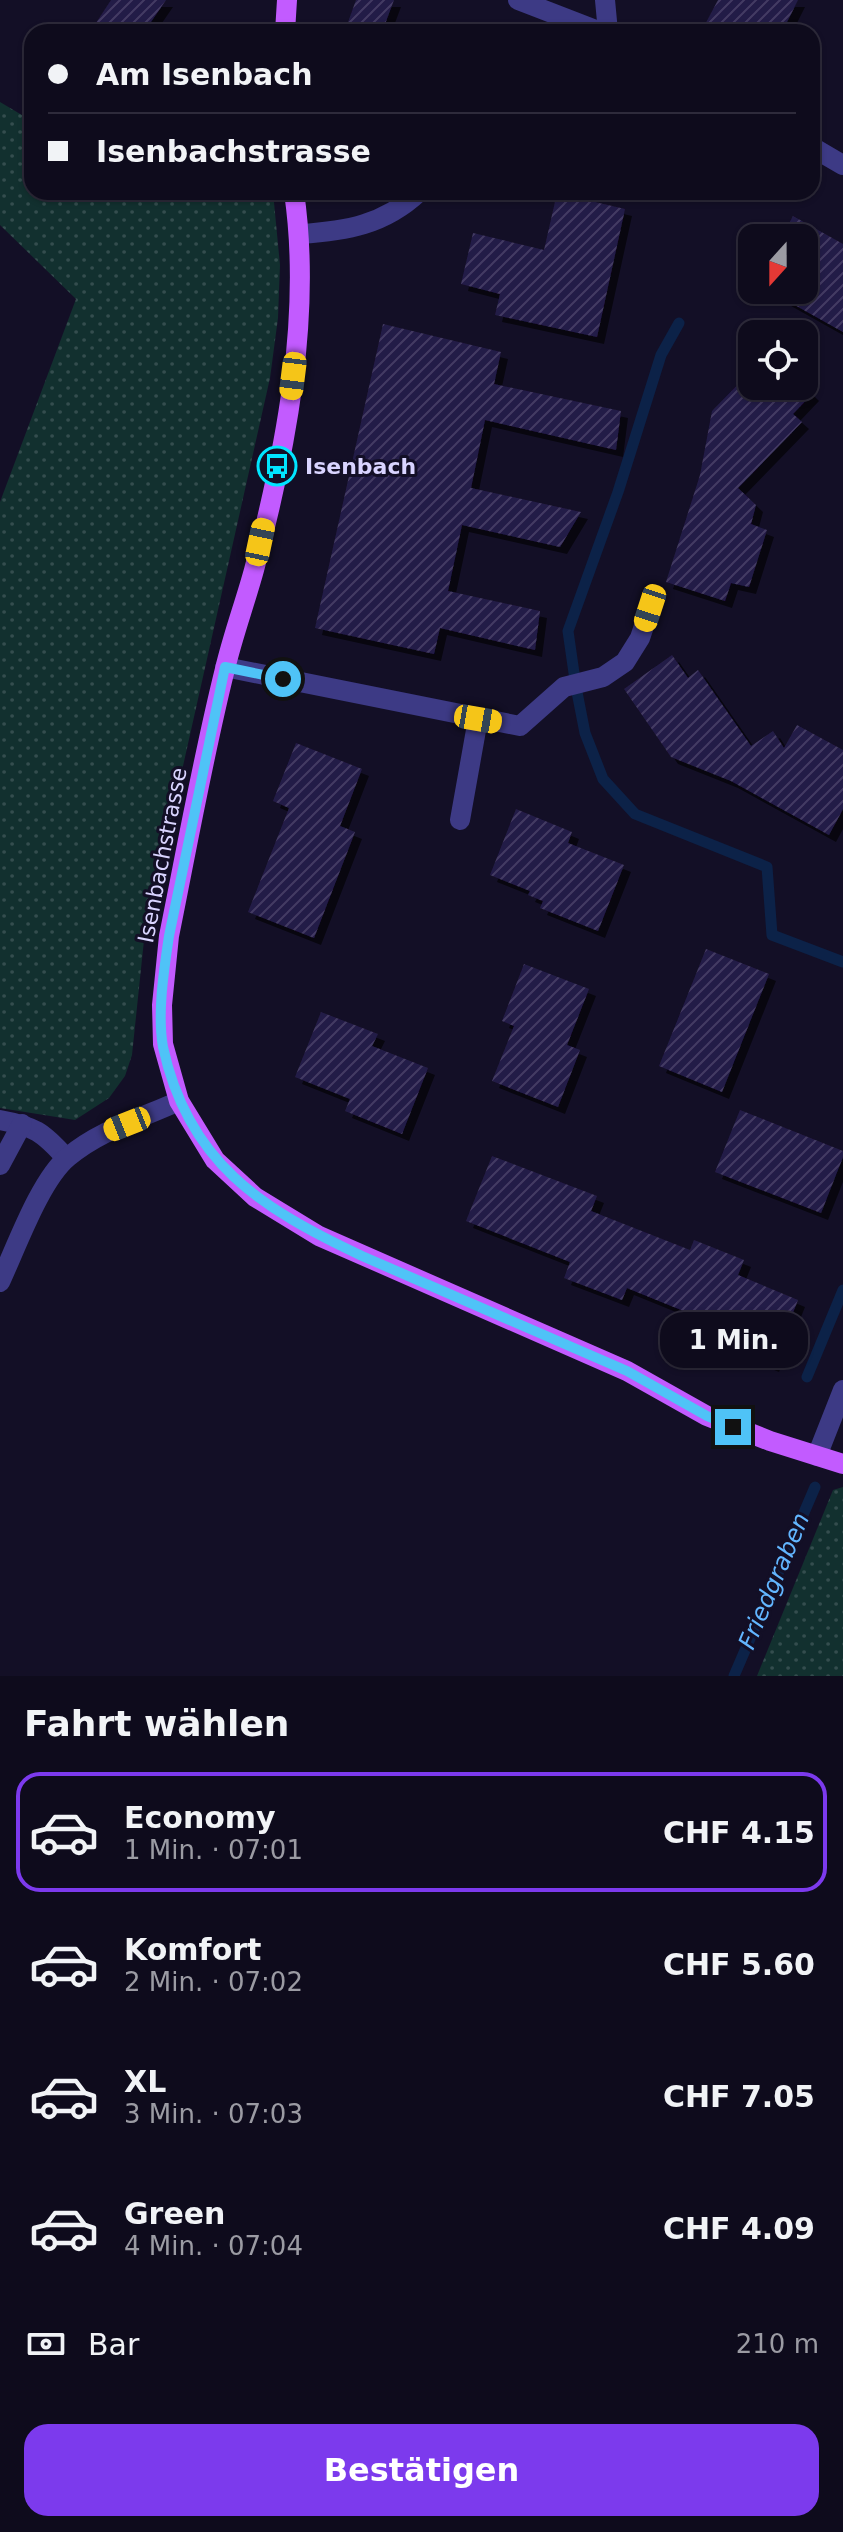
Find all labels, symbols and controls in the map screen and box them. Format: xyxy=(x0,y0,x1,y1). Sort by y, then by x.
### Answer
text: Am Isenbach xyxy=(96,57,313,92)
text: Isenbachstrasse xyxy=(96,134,371,169)
north arrow xyxy=(738,224,818,304)
map controls xyxy=(738,224,818,400)
button: locate xyxy=(738,320,818,400)
car xyxy=(278,351,308,401)
bus stop icon: Isenbach xyxy=(256,445,298,487)
place label: Isenbach xyxy=(305,454,416,479)
car xyxy=(243,516,277,568)
car xyxy=(631,581,669,635)
route start xyxy=(265,661,301,697)
car xyxy=(452,703,504,735)
street label: Isenbachstrasse xyxy=(133,765,192,945)
car xyxy=(100,1104,154,1144)
callout: 1 Min. xyxy=(659,1311,807,1367)
text: 1 Min. xyxy=(689,1325,779,1355)
route end xyxy=(715,1409,751,1445)
water label: Friedgraben xyxy=(733,1509,815,1653)
text: Fahrt wählen xyxy=(24,1703,289,1744)
icon: car xyxy=(28,1796,100,1868)
text: Economy xyxy=(124,1800,276,1835)
text: CHF 4.15 xyxy=(663,1815,815,1850)
text: 1 Min. · 07:01 xyxy=(124,1835,303,1865)
icon: car xyxy=(28,1928,100,2000)
text: Komfort xyxy=(124,1932,261,1967)
text: CHF 5.60 xyxy=(663,1947,815,1982)
text: 2 Min. · 07:02 xyxy=(124,1967,303,1997)
icon: car xyxy=(28,2060,100,2132)
text: XL xyxy=(124,2064,166,2099)
text: CHF 7.05 xyxy=(663,2079,815,2114)
text: 3 Min. · 07:03 xyxy=(124,2099,303,2129)
icon: car xyxy=(28,2192,100,2264)
text: Green xyxy=(124,2196,225,2231)
text: CHF 4.09 xyxy=(663,2211,815,2246)
text: 4 Min. · 07:04 xyxy=(124,2231,303,2261)
icon: cash xyxy=(24,2322,68,2366)
text: Bar xyxy=(88,2327,139,2362)
text: 210 m xyxy=(736,2329,819,2359)
button: Bestätigen xyxy=(24,2424,819,2516)

